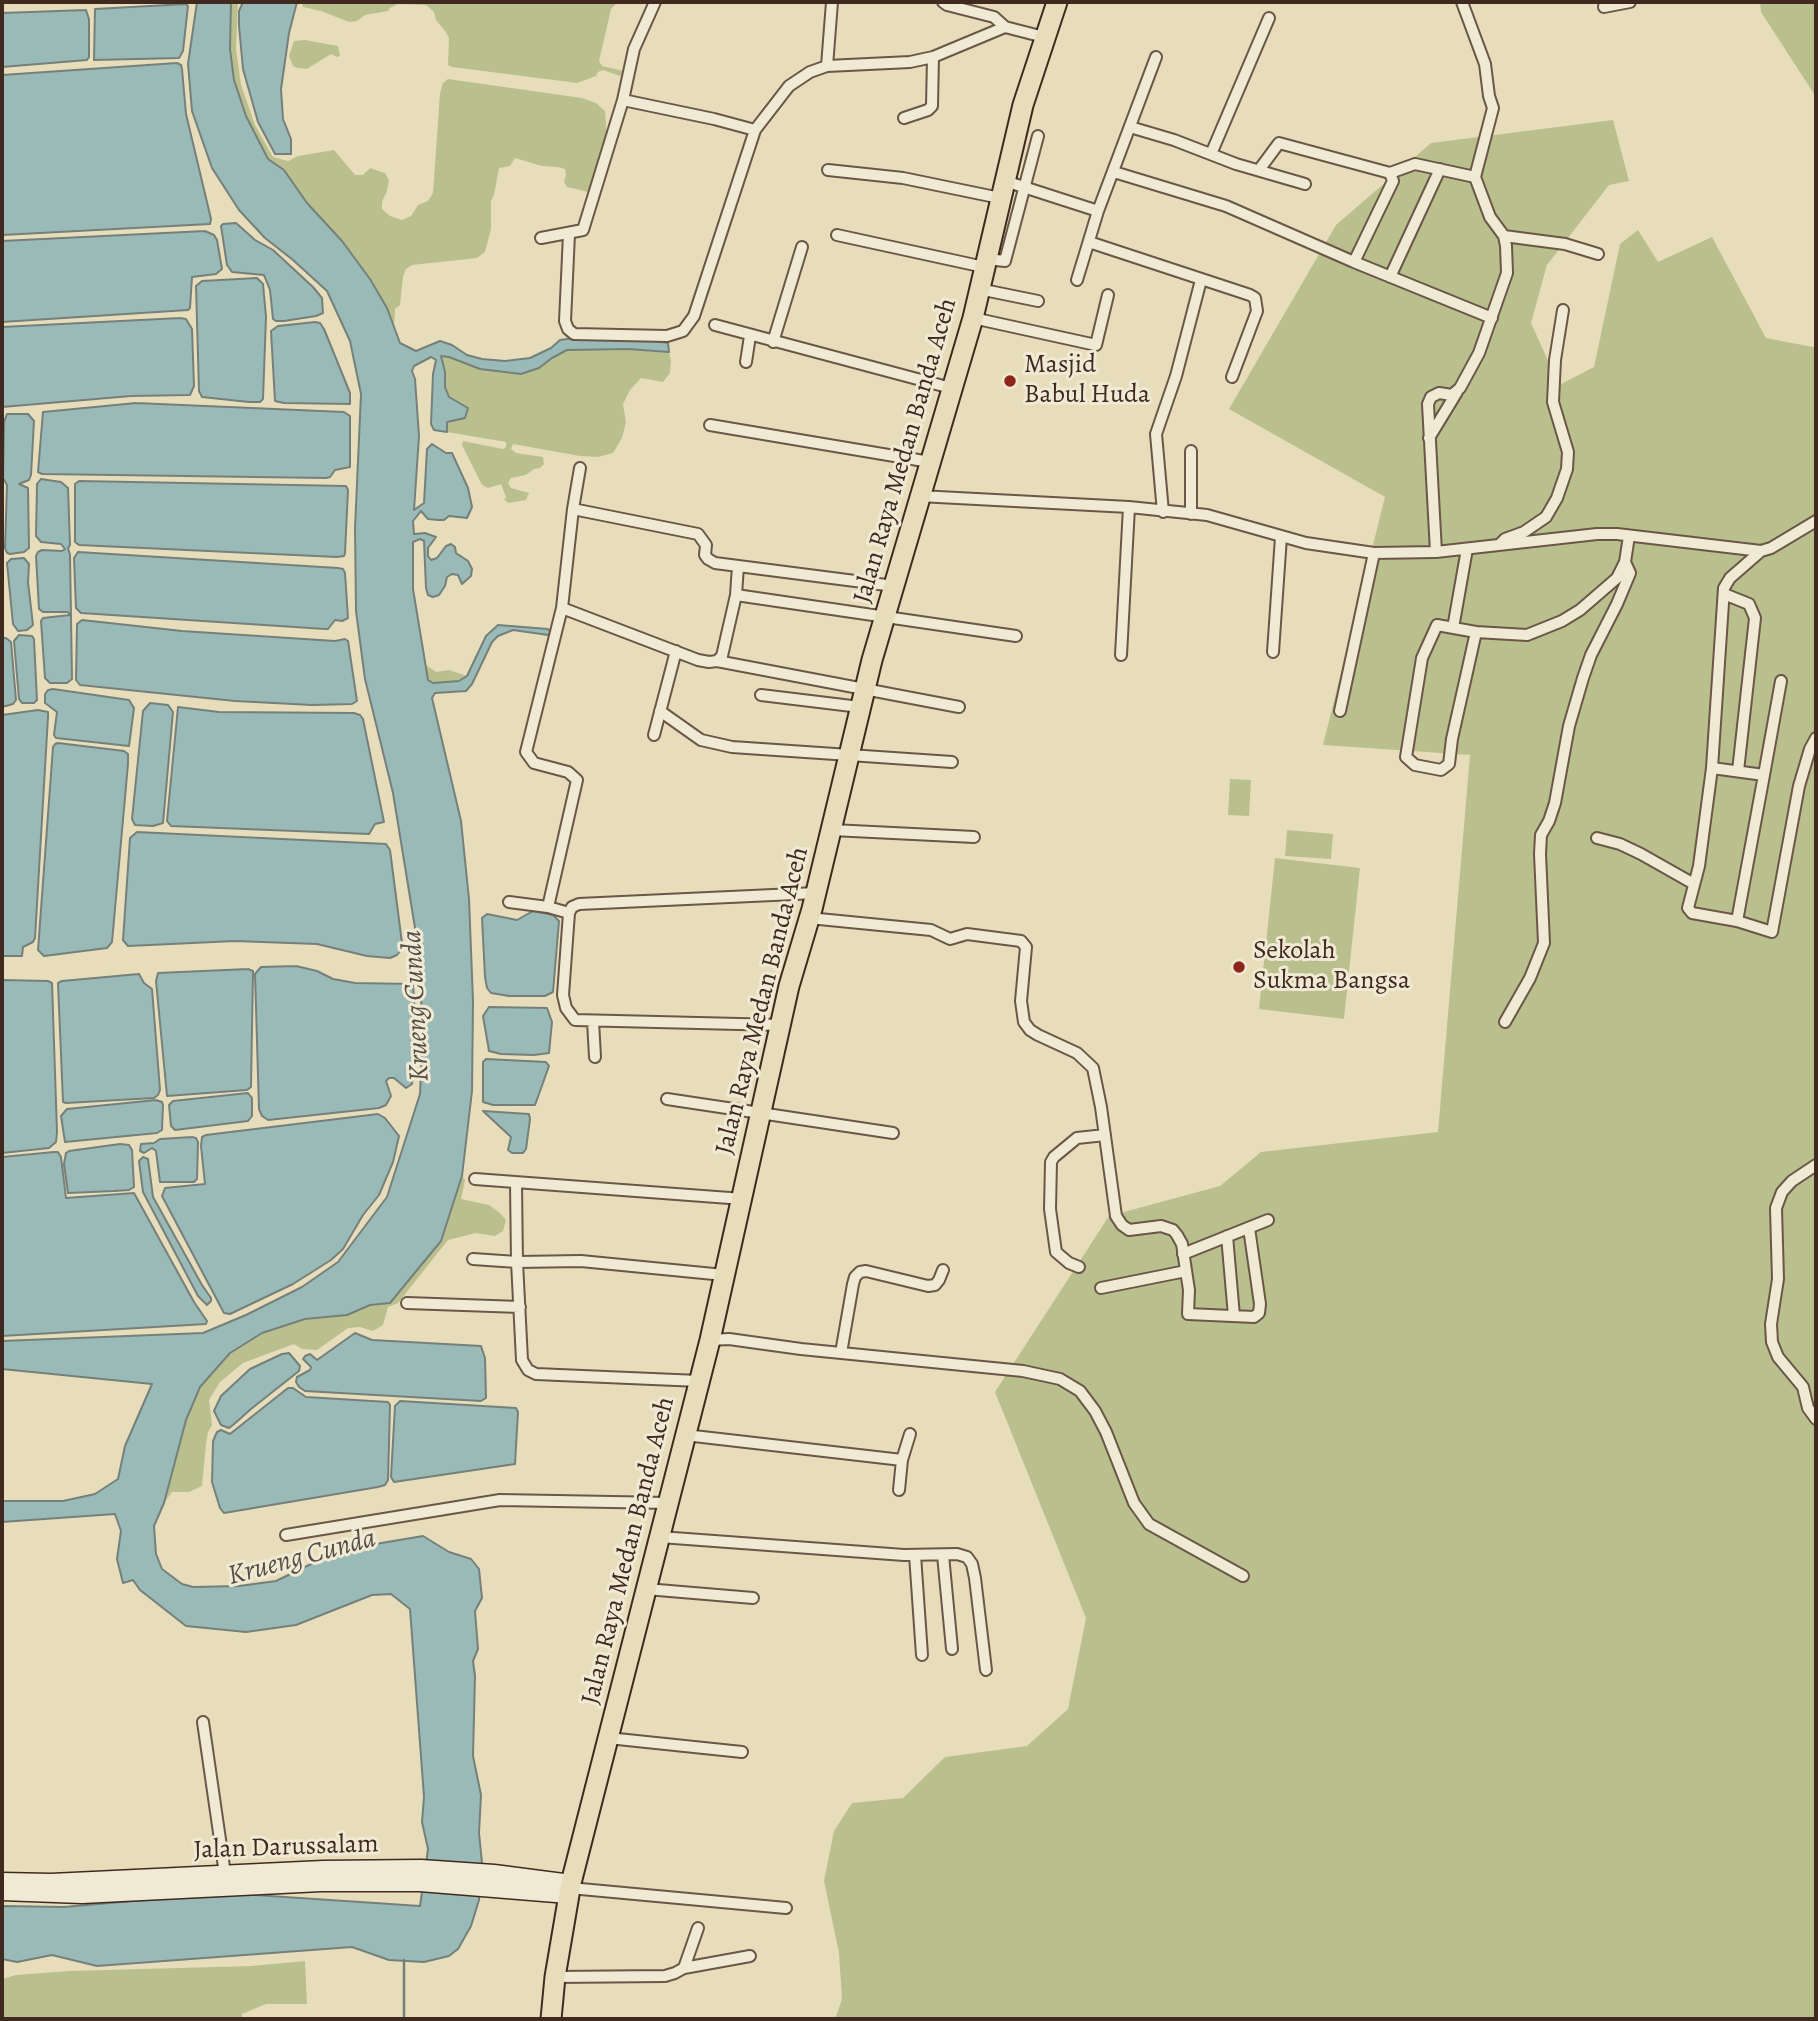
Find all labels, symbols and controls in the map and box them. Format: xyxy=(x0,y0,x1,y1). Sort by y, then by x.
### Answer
street label: Jalan Raya Medan Banda Aceh xyxy=(847,295,965,607)
place label: Masjid Babul Huda xyxy=(1024,350,1150,412)
marker: Masjid Babul Huda xyxy=(1002,373,1018,389)
street label: Jalan Raya Medan Banda Aceh xyxy=(710,844,816,1158)
water label: Krueng Cunda xyxy=(396,929,438,1083)
place label: Sekolah Sukma Bangsa xyxy=(1253,936,1410,998)
marker: Sekolah Sukma Bangsa xyxy=(1231,959,1247,975)
street label: Jalan Raya Medan Banda Aceh xyxy=(576,1394,682,1708)
water label: Krueng Cunda xyxy=(224,1522,380,1594)
street label: Jalan Darussalam xyxy=(193,1829,379,1867)

